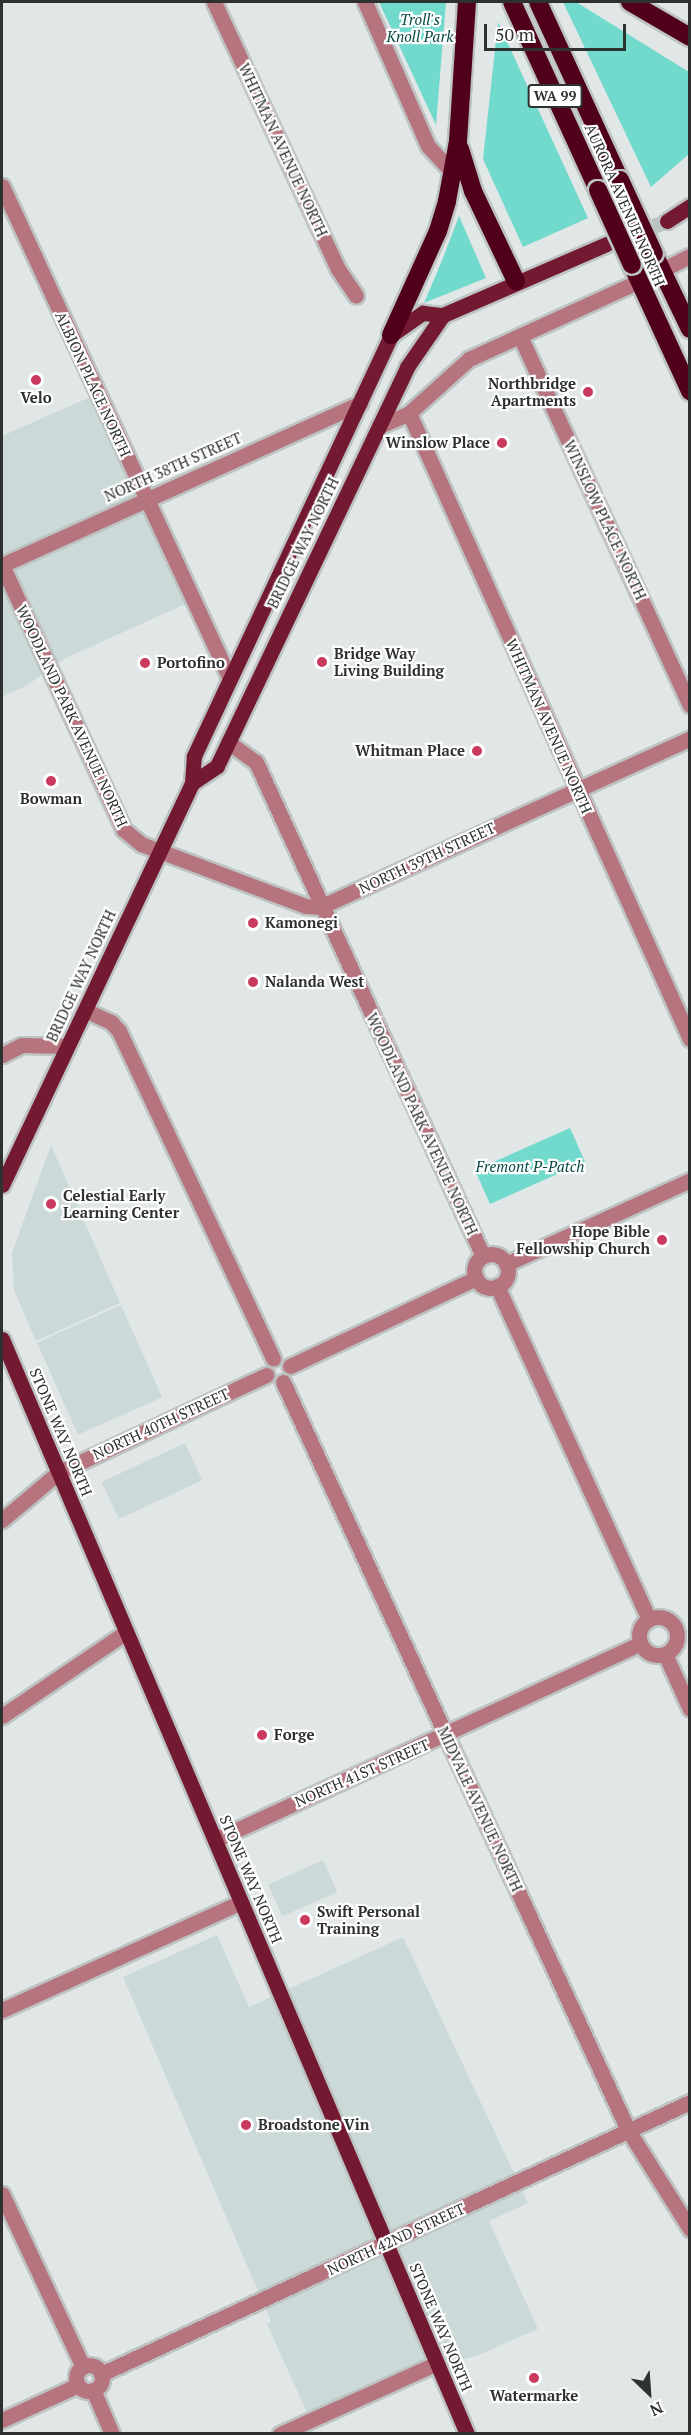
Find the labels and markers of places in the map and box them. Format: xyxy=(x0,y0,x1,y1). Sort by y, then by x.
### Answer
marker: Velo xyxy=(29,373,43,387)
place label: Northbridge Apartments xyxy=(488,374,576,409)
marker: Northbridge Apartments xyxy=(581,385,595,399)
place label: Velo xyxy=(20,389,52,407)
place label: Winslow Place xyxy=(386,434,490,452)
marker: Winslow Place xyxy=(495,436,509,450)
place label: Bridge Way Living Building xyxy=(334,644,444,679)
place label: Portofino xyxy=(157,654,225,672)
marker: Bridge Way Living Building xyxy=(315,655,329,669)
marker: Portofino xyxy=(138,656,152,670)
place label: Whitman Place xyxy=(355,742,465,760)
marker: Whitman Place xyxy=(470,744,484,758)
marker: Bowman xyxy=(44,774,58,788)
place label: Bowman xyxy=(20,790,82,808)
place label: Kamonegi xyxy=(265,914,338,932)
marker: Kamonegi xyxy=(246,916,260,930)
place label: Nalanda West xyxy=(265,973,364,991)
marker: Nalanda West xyxy=(246,975,260,989)
place label: Celestial Early Learning Center xyxy=(63,1186,179,1221)
marker: Celestial Early Learning Center xyxy=(44,1197,58,1211)
place label: Hope Bible Fellowship Church xyxy=(516,1222,650,1257)
marker: Hope Bible Fellowship Church xyxy=(655,1233,669,1247)
place label: Forge xyxy=(274,1726,315,1744)
marker: Forge xyxy=(255,1728,269,1742)
place label: Swift Personal Training xyxy=(317,1902,420,1937)
marker: Swift Personal Training xyxy=(298,1913,312,1927)
place label: Broadstone Vin xyxy=(258,2116,370,2134)
marker: Broadstone Vin xyxy=(239,2118,253,2132)
marker: Watermarke xyxy=(527,2371,541,2385)
place label: Watermarke xyxy=(490,2387,578,2405)

